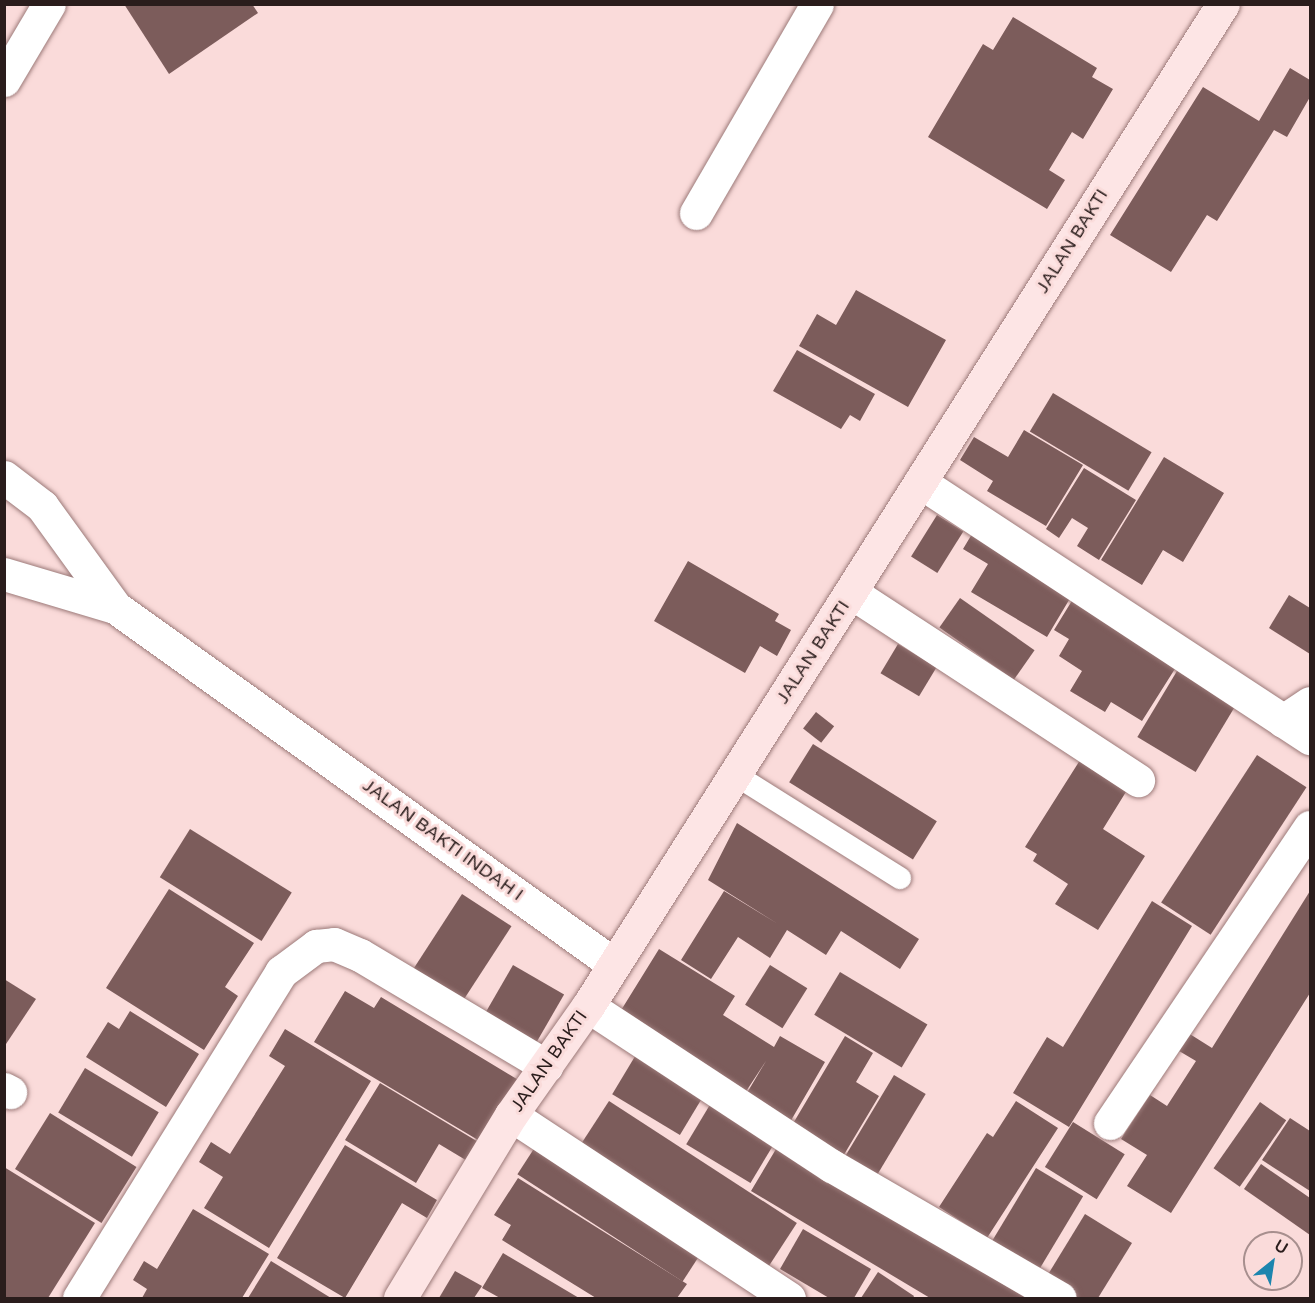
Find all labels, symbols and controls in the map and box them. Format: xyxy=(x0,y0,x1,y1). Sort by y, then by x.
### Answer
street label: JALAN BAKTI xyxy=(1031,185,1113,297)
street label: JALAN BAKTI xyxy=(772,596,854,708)
street label: JALAN BAKTI INDAH I xyxy=(359,775,527,905)
street label: JALAN BAKTI xyxy=(506,1006,592,1116)
north arrow xyxy=(1243,1231,1303,1291)
text: U xyxy=(1271,1235,1291,1259)

